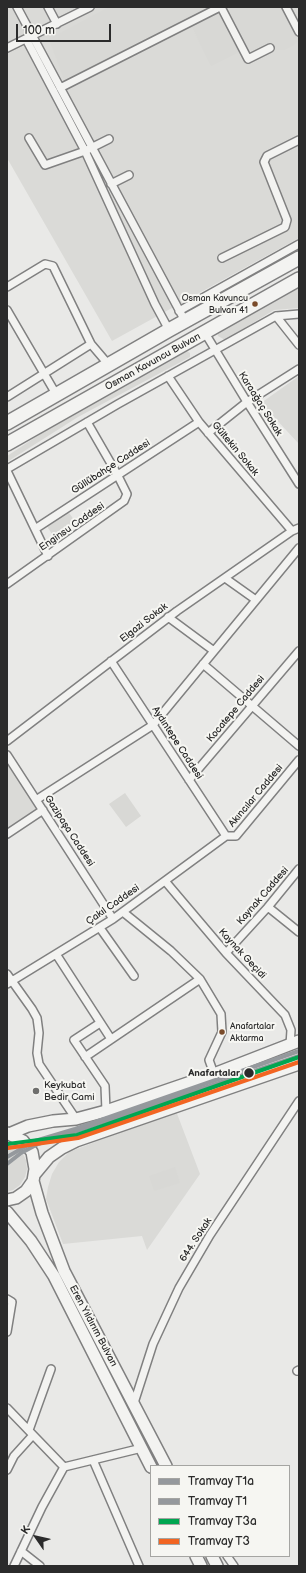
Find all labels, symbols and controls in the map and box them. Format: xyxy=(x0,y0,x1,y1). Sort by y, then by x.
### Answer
scale bar xyxy=(18,16,113,42)
text: 100 m xyxy=(23,23,55,38)
place label: Osman Kavuncu Bulvarı 41 xyxy=(182,294,248,315)
marker: Osman Kavuncu Bulvarı 41 xyxy=(250,299,260,309)
street label: Osman Kavuncu Bulvarı xyxy=(103,331,203,393)
street label: Karaağaç Sokak xyxy=(236,370,284,438)
street label: Gültekin Sokak xyxy=(209,420,261,478)
street label: Güllübahçe Caddesi xyxy=(69,437,153,497)
street label: Enginsu Caddesi xyxy=(37,500,107,554)
street label: Elgazi Sokak xyxy=(118,601,170,645)
street label: Kocatepe Caddesi xyxy=(205,673,267,745)
street label: Aydıntepe Caddesi xyxy=(149,704,205,782)
street label: Akıncılar Caddesi xyxy=(226,762,286,830)
street label: Gazipaşa Caddesi xyxy=(42,793,96,869)
street label: Kaynak Caddesi xyxy=(235,865,291,927)
street label: Çakıl Caddesi xyxy=(84,882,142,928)
street label: Kaynak Geçidi xyxy=(216,926,268,982)
place label: Anafartalar Aktarma xyxy=(230,1022,274,1043)
marker: Anafartalar Aktarma xyxy=(217,1027,227,1037)
marker: Anafartalar xyxy=(242,1066,256,1080)
place label: Anafartalar xyxy=(188,1067,240,1079)
place label: Keykubat Bedir Cami xyxy=(44,1079,95,1102)
marker: Keykubat Bedir Cami xyxy=(31,1086,41,1096)
street label: 644. Sokak xyxy=(177,1216,215,1264)
street label: Eren Yıldırım Bulvarı xyxy=(66,1283,120,1369)
legend xyxy=(150,1465,290,1557)
text: Tramvay T1a xyxy=(188,1474,254,1489)
text: Tramvay T1 xyxy=(188,1494,247,1509)
text: Tramvay T3a xyxy=(188,1514,257,1529)
north arrow xyxy=(16,1517,56,1557)
text: K xyxy=(18,1523,33,1537)
text: Tramvay T3 xyxy=(188,1534,250,1549)

